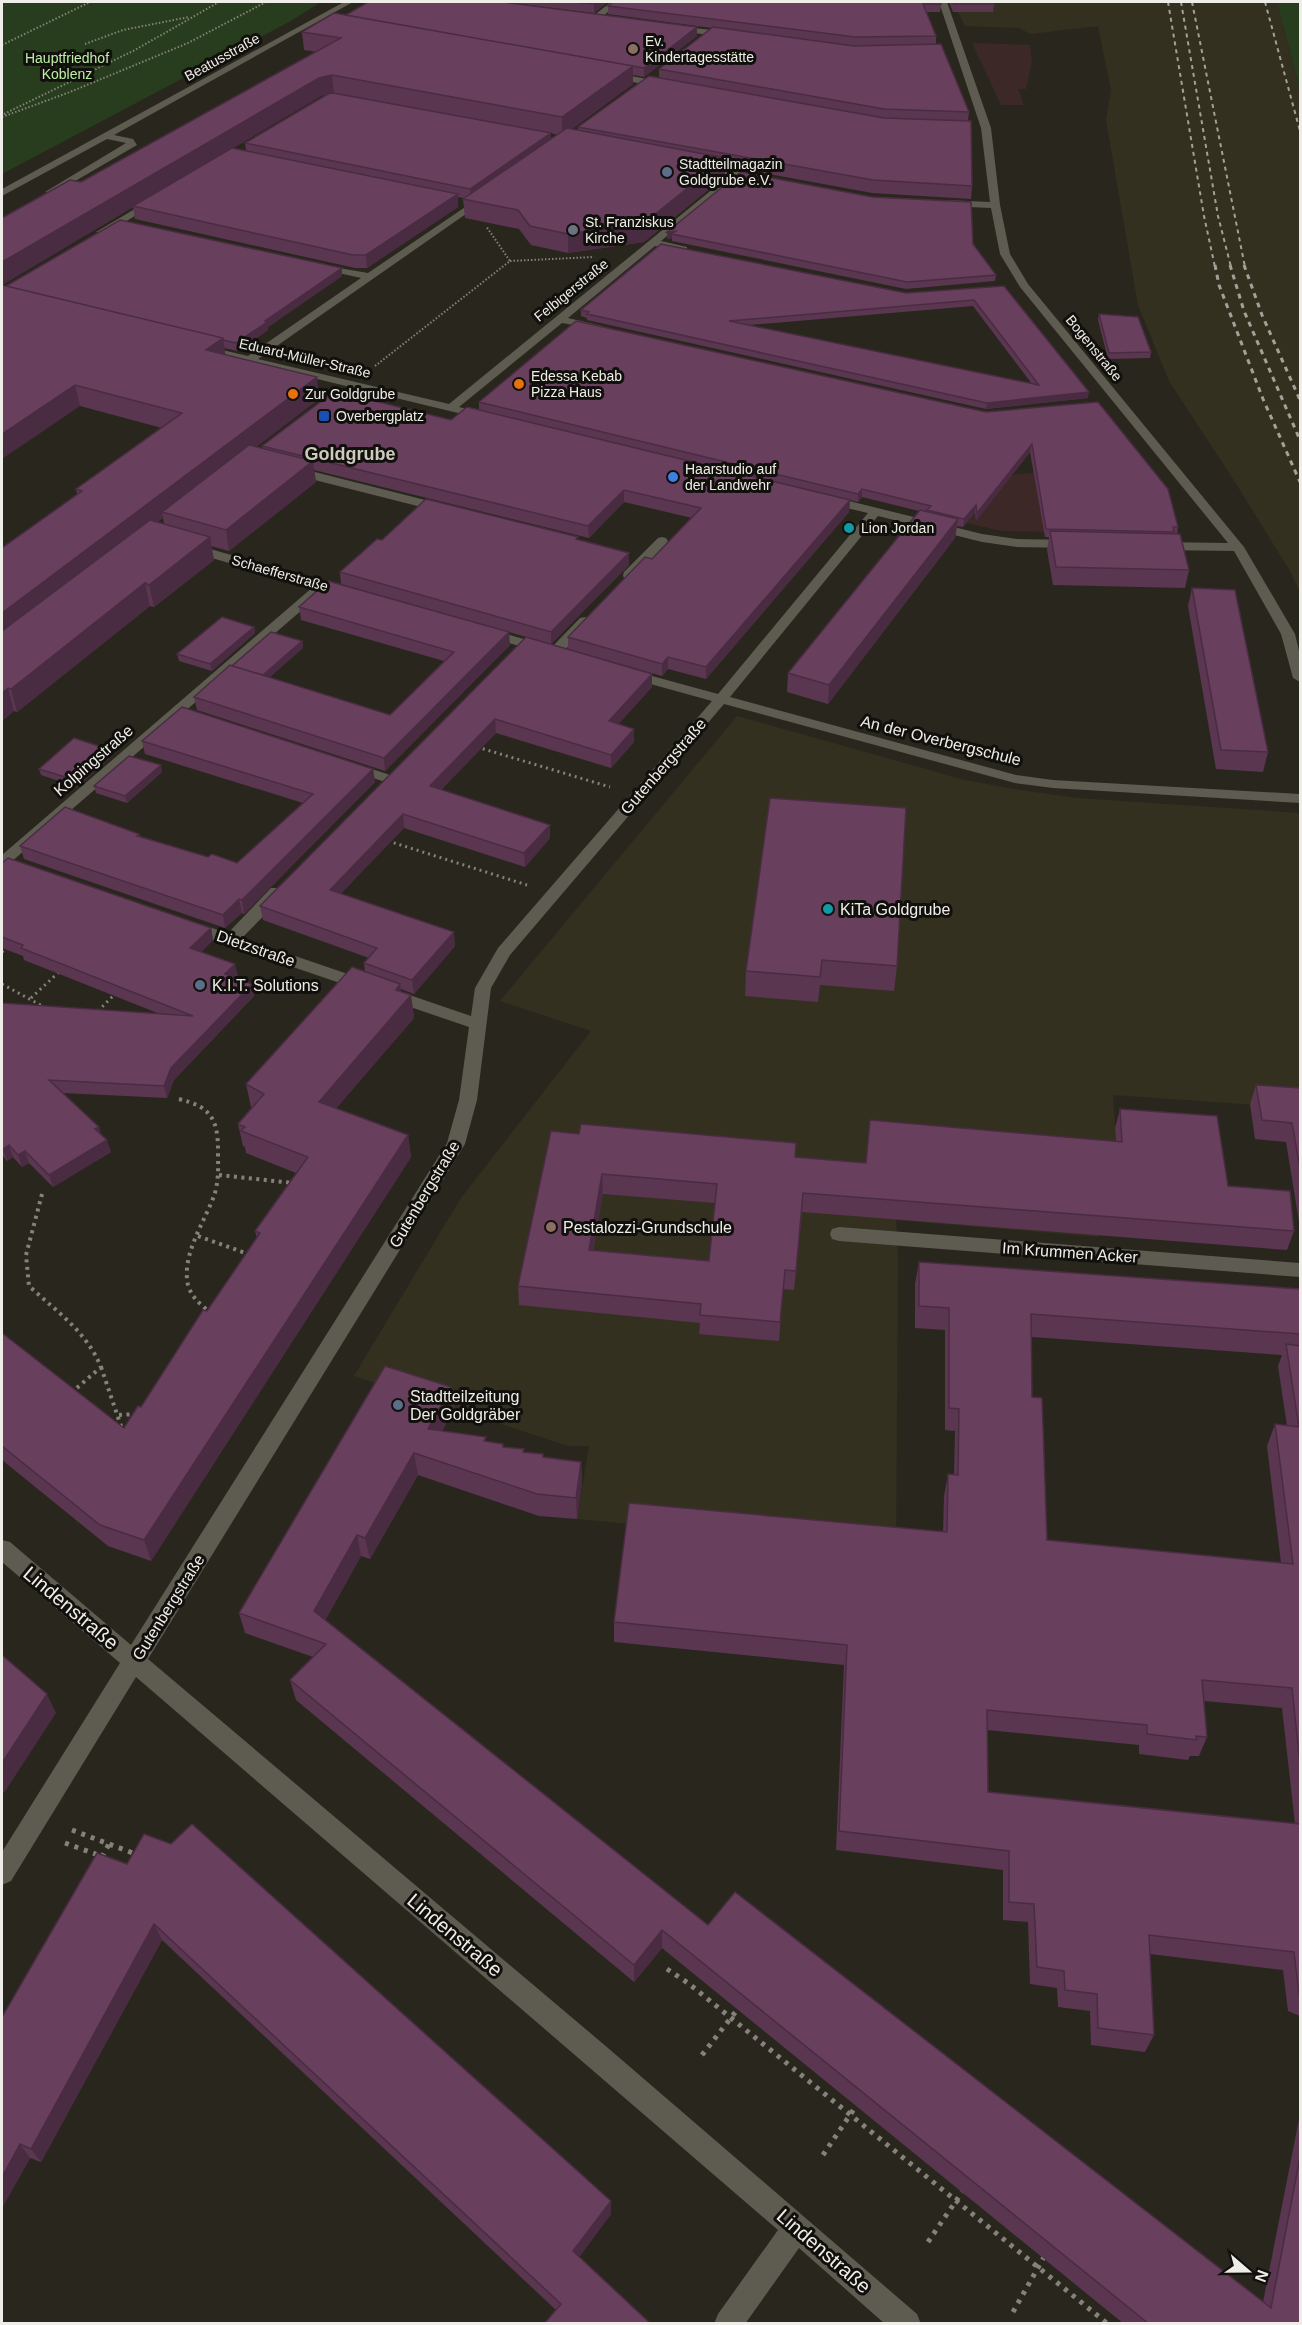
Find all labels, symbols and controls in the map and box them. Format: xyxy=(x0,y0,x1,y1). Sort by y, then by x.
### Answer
street label: Beatusstraße xyxy=(182,30,262,84)
place label: Ev. Kindertagesstätte xyxy=(645,33,754,65)
marker: Ev. Kindertagesstätte xyxy=(626,42,640,56)
park label: Hauptfriedhof Koblenz xyxy=(25,50,109,82)
place label: Stadtteilmagazin Goldgrube e.V. xyxy=(679,156,783,188)
marker: Stadtteilmagazin Goldgrube e.V. xyxy=(660,165,674,179)
place label: St. Franziskus Kirche xyxy=(585,214,674,246)
marker: St. Franziskus Kirche xyxy=(566,223,580,237)
street label: Felbigerstraße xyxy=(531,255,611,325)
street label: Bogenstraße xyxy=(1063,312,1126,384)
street label: Eduard-Müller-Straße xyxy=(238,335,373,381)
place label: Edessa Kebab Pizza Haus xyxy=(531,368,622,400)
marker: Edessa Kebab Pizza Haus xyxy=(512,377,526,391)
place label: Zur Goldgrube xyxy=(305,386,395,402)
marker: Zur Goldgrube xyxy=(286,387,300,401)
place label: Overbergplatz xyxy=(336,408,424,424)
marker: Overbergplatz xyxy=(317,409,331,423)
district label: Goldgrube xyxy=(305,444,396,464)
place label: Haarstudio auf der Landwehr xyxy=(685,461,776,493)
marker: Haarstudio auf der Landwehr xyxy=(666,470,680,484)
place label: Lion Jordan xyxy=(861,520,934,536)
marker: Lion Jordan xyxy=(842,521,856,535)
street label: Schaefferstraße xyxy=(230,552,330,594)
street label: An der Overbergschule xyxy=(859,712,1023,769)
street label: Gutenbergstraße xyxy=(617,715,710,818)
street label: Kolpingstraße xyxy=(50,722,136,799)
place label: KiTa Goldgrube xyxy=(840,901,950,918)
marker: KiTa Goldgrube xyxy=(821,902,835,916)
street label: Dietzstraße xyxy=(214,927,297,970)
place label: K.I.T. Solutions xyxy=(212,977,319,994)
marker: K.I.T. Solutions xyxy=(193,978,207,992)
street label: Gutenbergstraße xyxy=(386,1138,463,1250)
place label: Pestalozzi-Grundschule xyxy=(563,1219,732,1236)
marker: Pestalozzi-Grundschule xyxy=(544,1220,558,1234)
street label: Im Krummen Acker xyxy=(1002,1239,1139,1266)
place label: Stadtteilzeitung Der Goldgräber xyxy=(410,1388,521,1423)
marker: Stadtteilzeitung Der Goldgräber xyxy=(391,1398,405,1412)
street label: Gutenbergstraße xyxy=(129,1551,208,1663)
street label: Lindenstraße xyxy=(19,1562,123,1654)
street label: Lindenstraße xyxy=(403,1889,507,1981)
street label: Lindenstraße xyxy=(773,2204,875,2298)
north arrow xyxy=(1218,2241,1278,2301)
text: N xyxy=(1252,2268,1272,2284)

